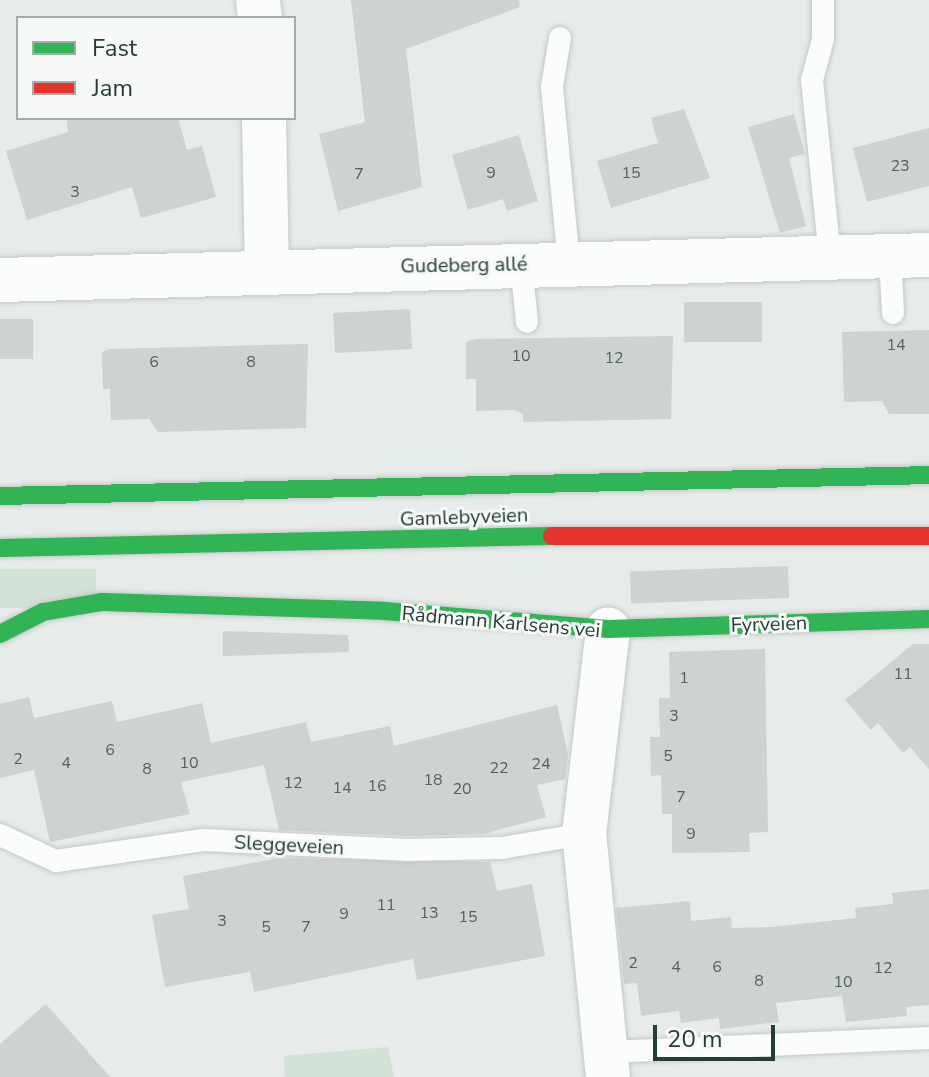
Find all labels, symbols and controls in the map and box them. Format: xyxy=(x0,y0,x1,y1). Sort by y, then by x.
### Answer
legend xyxy=(16,16,296,120)
text: Fast xyxy=(92,32,137,64)
text: Jam xyxy=(92,72,133,104)
house number: 23 xyxy=(890,156,910,176)
house number: 9 xyxy=(486,163,496,183)
house number: 15 xyxy=(621,163,641,183)
house number: 7 xyxy=(354,164,364,184)
house number: 3 xyxy=(70,182,80,202)
street label: Gudeberg allé xyxy=(400,252,528,278)
house number: 14 xyxy=(886,335,906,355)
house number: 10 xyxy=(511,346,531,366)
house number: 12 xyxy=(604,348,624,368)
house number: 6 xyxy=(149,352,159,372)
house number: 8 xyxy=(246,352,256,372)
street label: Gamlebyveien xyxy=(399,503,529,531)
street label: Rådmann Karlsens vei xyxy=(401,601,601,643)
street label: Fyrveien xyxy=(730,611,808,637)
house number: 11 xyxy=(893,664,913,684)
house number: 1 xyxy=(679,668,689,688)
house number: 3 xyxy=(669,706,679,726)
house number: 6 xyxy=(105,740,115,760)
house number: 5 xyxy=(663,746,673,766)
house number: 2 xyxy=(13,749,23,769)
house number: 4 xyxy=(61,753,71,773)
house number: 10 xyxy=(179,753,199,773)
house number: 24 xyxy=(531,754,551,774)
house number: 22 xyxy=(489,758,509,778)
house number: 8 xyxy=(142,759,152,779)
house number: 18 xyxy=(423,770,443,790)
house number: 12 xyxy=(283,773,303,793)
house number: 16 xyxy=(367,776,387,796)
house number: 14 xyxy=(332,778,352,798)
house number: 20 xyxy=(452,779,472,799)
house number: 7 xyxy=(676,787,686,807)
house number: 9 xyxy=(686,824,696,844)
street label: Sleggeveien xyxy=(233,830,345,860)
house number: 11 xyxy=(376,895,396,915)
house number: 13 xyxy=(419,903,439,923)
house number: 9 xyxy=(339,904,349,924)
house number: 15 xyxy=(458,907,478,927)
house number: 3 xyxy=(217,911,227,931)
house number: 5 xyxy=(261,917,271,937)
house number: 7 xyxy=(301,917,311,937)
house number: 2 xyxy=(628,953,638,973)
house number: 4 xyxy=(671,957,681,977)
house number: 6 xyxy=(712,957,722,977)
house number: 12 xyxy=(873,958,893,978)
house number: 8 xyxy=(754,971,764,991)
house number: 10 xyxy=(833,972,853,992)
scale bar xyxy=(657,1009,779,1059)
text: 20 m xyxy=(667,1023,723,1055)

